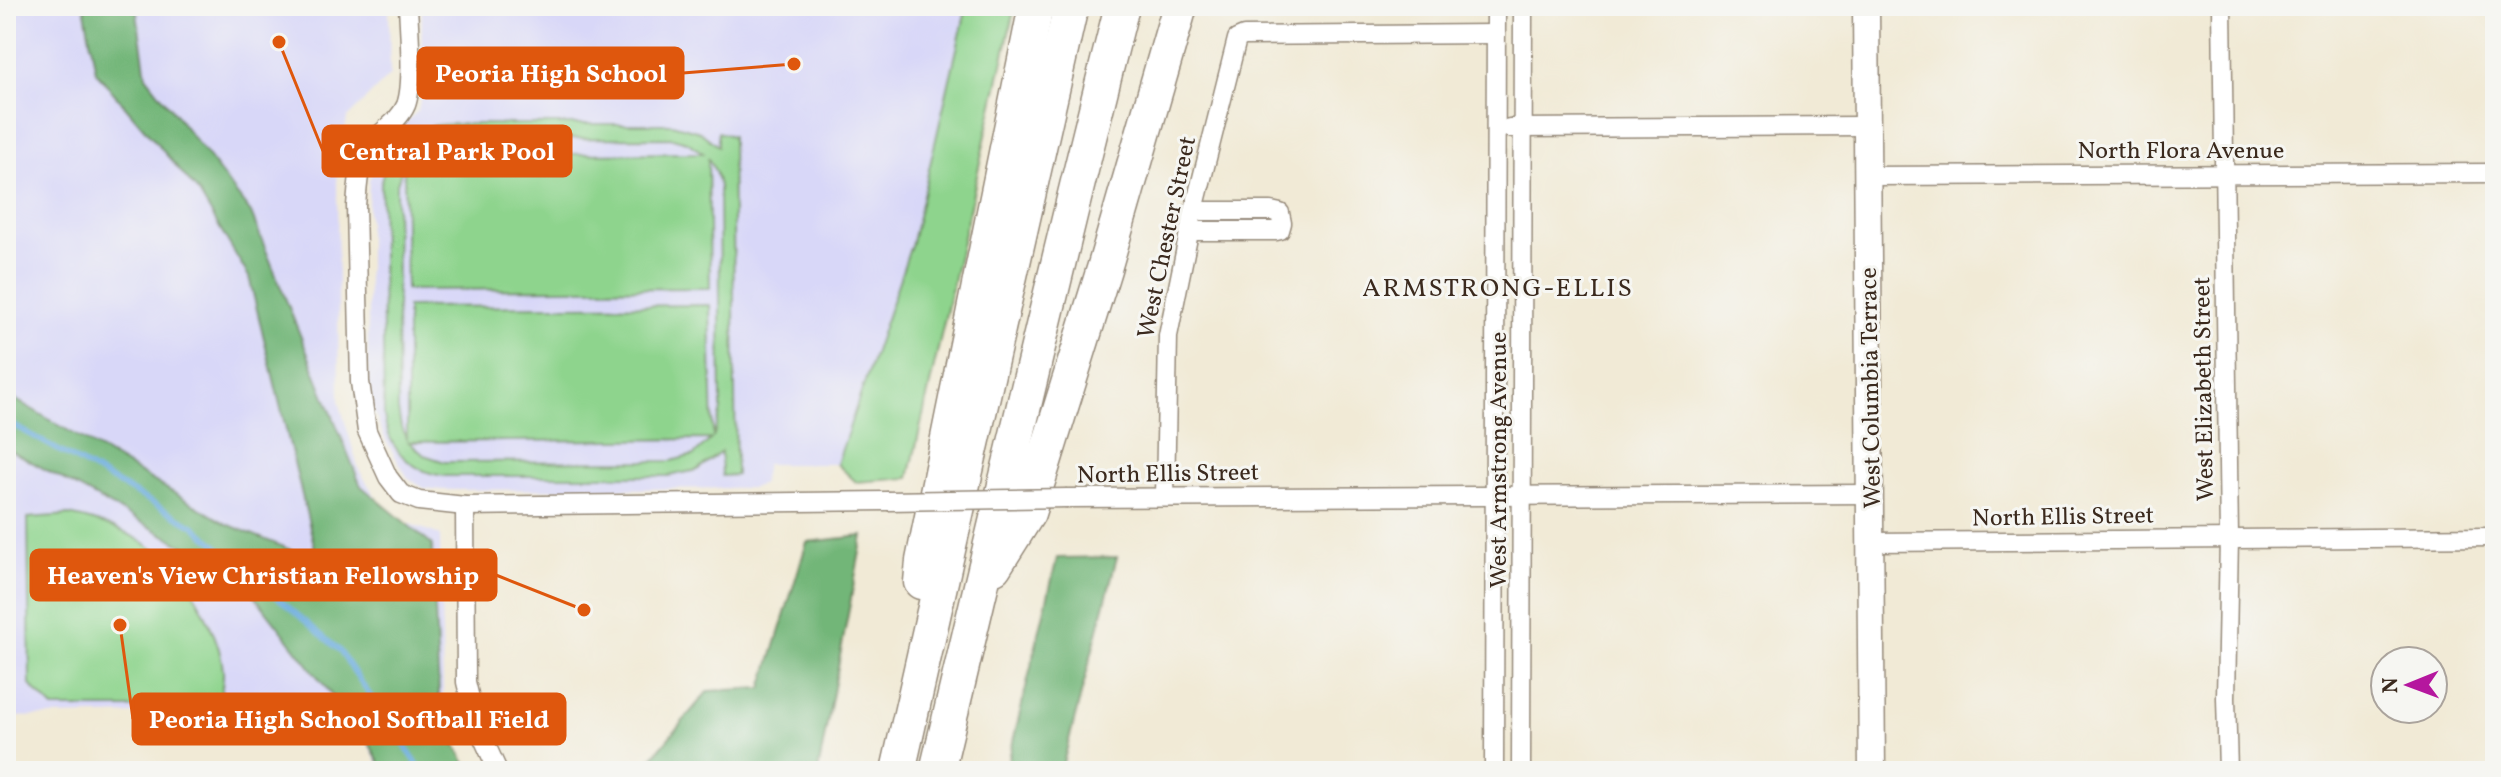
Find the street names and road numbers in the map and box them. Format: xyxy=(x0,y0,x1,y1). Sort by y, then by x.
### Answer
street label: West Chester Street xyxy=(1130,133,1206,342)
street label: North Flora Avenue xyxy=(2078,135,2284,169)
street label: West Columbia Terrace xyxy=(1853,267,1891,509)
street label: West Elizabeth Street xyxy=(2186,276,2224,502)
street label: West Armstrong Avenue xyxy=(1483,332,1517,588)
street label: North Ellis Street xyxy=(1077,456,1259,494)
street label: North Ellis Street xyxy=(1972,499,2154,537)

